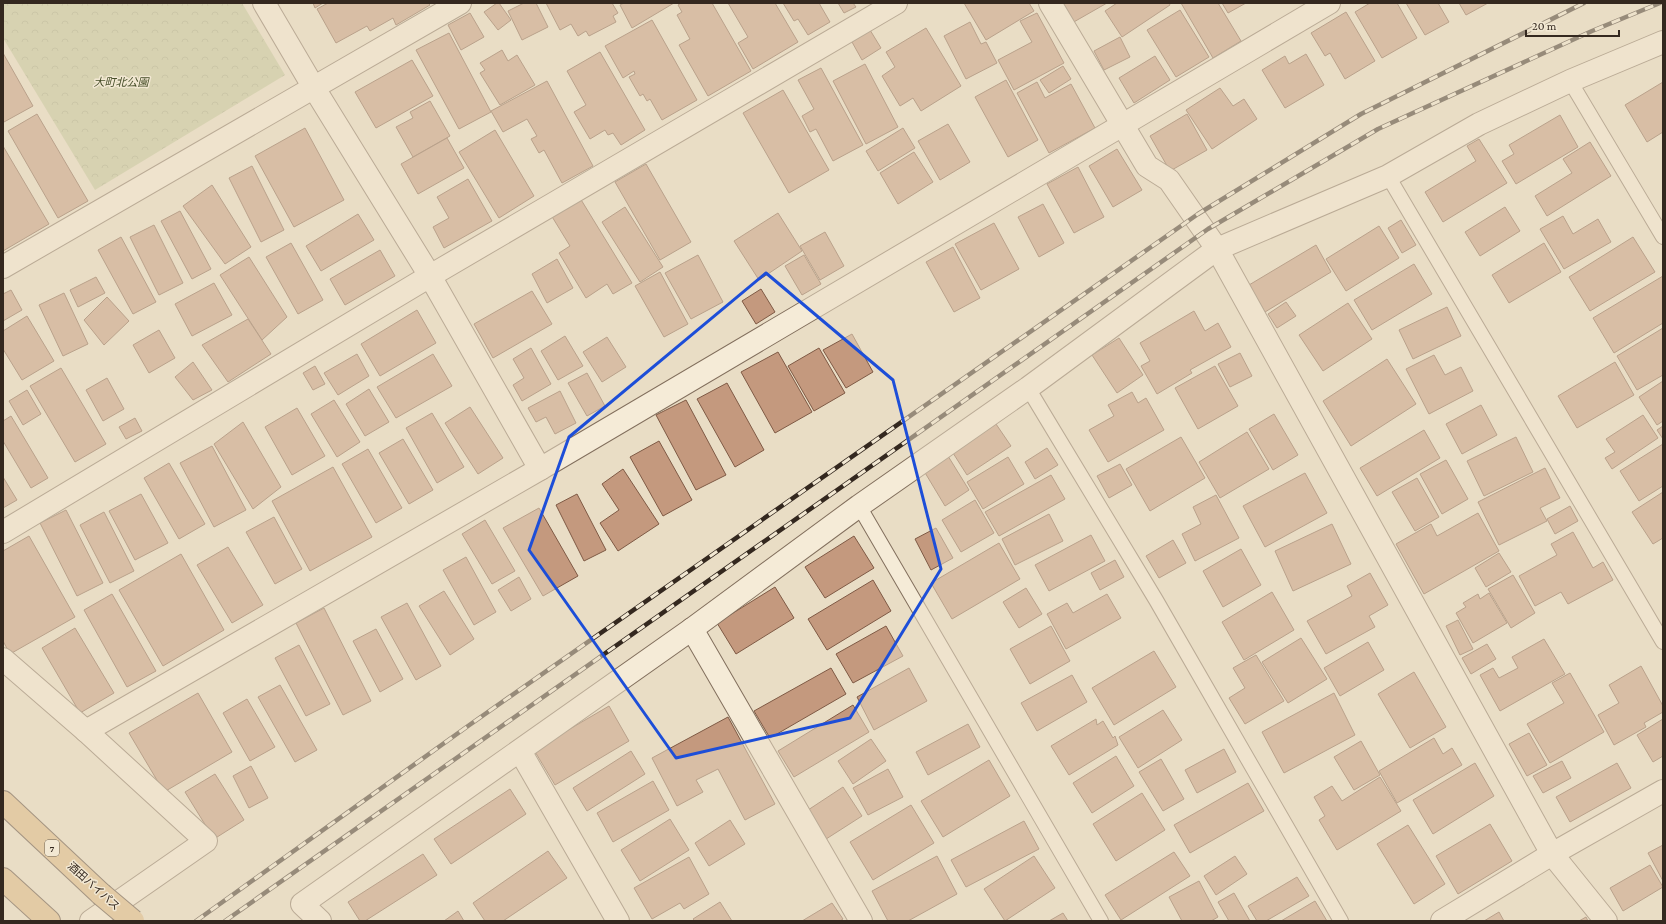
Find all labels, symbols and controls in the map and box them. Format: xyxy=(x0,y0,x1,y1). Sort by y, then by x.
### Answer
scale bar xyxy=(1526,12,1619,38)
text: 20 m xyxy=(1532,19,1557,33)
park label: 大町北公園 xyxy=(94,76,150,88)
road number: 7 xyxy=(45,840,59,856)
street label: 酒田バイパス xyxy=(66,860,122,912)

